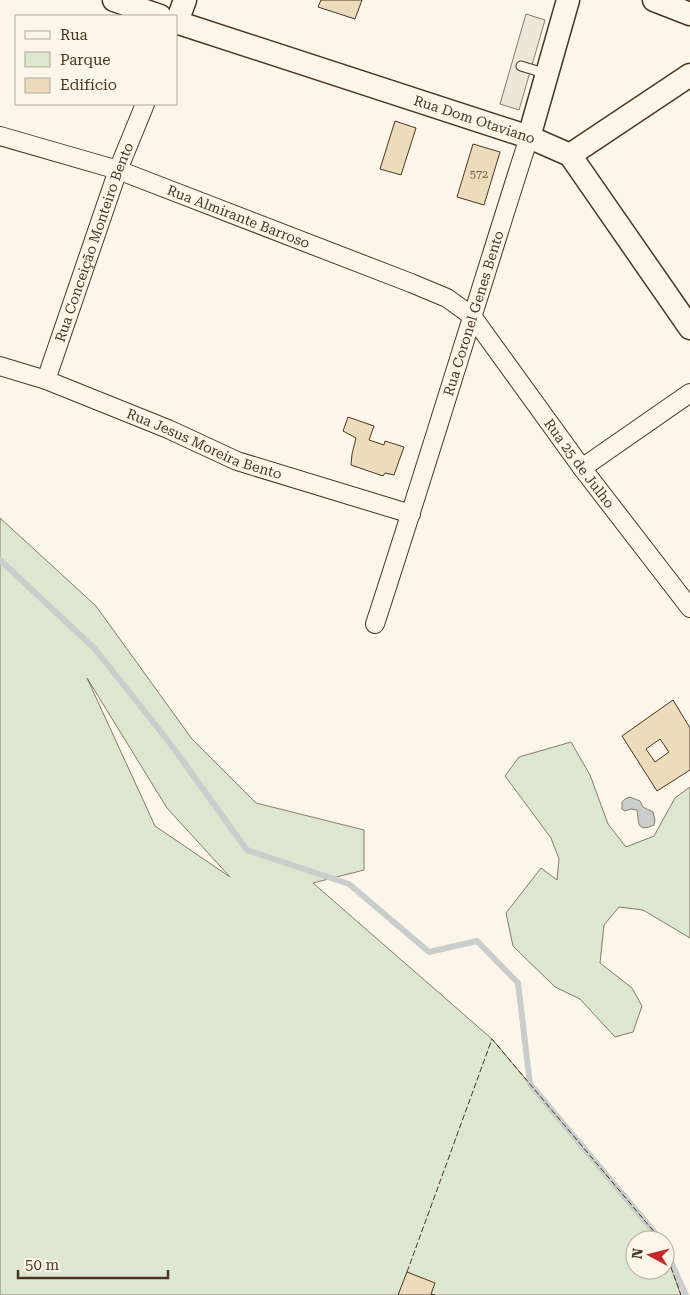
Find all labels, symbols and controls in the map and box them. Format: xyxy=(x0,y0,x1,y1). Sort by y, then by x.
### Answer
legend xyxy=(15,15,178,105)
text: Rua xyxy=(60,26,88,44)
text: Parque xyxy=(60,51,111,69)
text: Edifício xyxy=(60,76,117,94)
street label: Rua Dom Otaviano xyxy=(412,92,538,147)
street label: Rua Conceição Monteiro Bento xyxy=(52,140,136,344)
house number: 572 xyxy=(470,168,488,181)
street label: Rua Almirante Barroso xyxy=(165,182,312,251)
street label: Rua Coronel Genes Bento xyxy=(440,229,507,398)
street label: Rua Jesus Moreira Bento xyxy=(124,405,284,482)
street label: Rua 25 de Julho xyxy=(541,416,618,511)
north arrow xyxy=(625,1230,675,1280)
text: N xyxy=(628,1247,646,1260)
scale bar xyxy=(18,1248,168,1280)
text: 50 m xyxy=(25,1256,60,1274)

